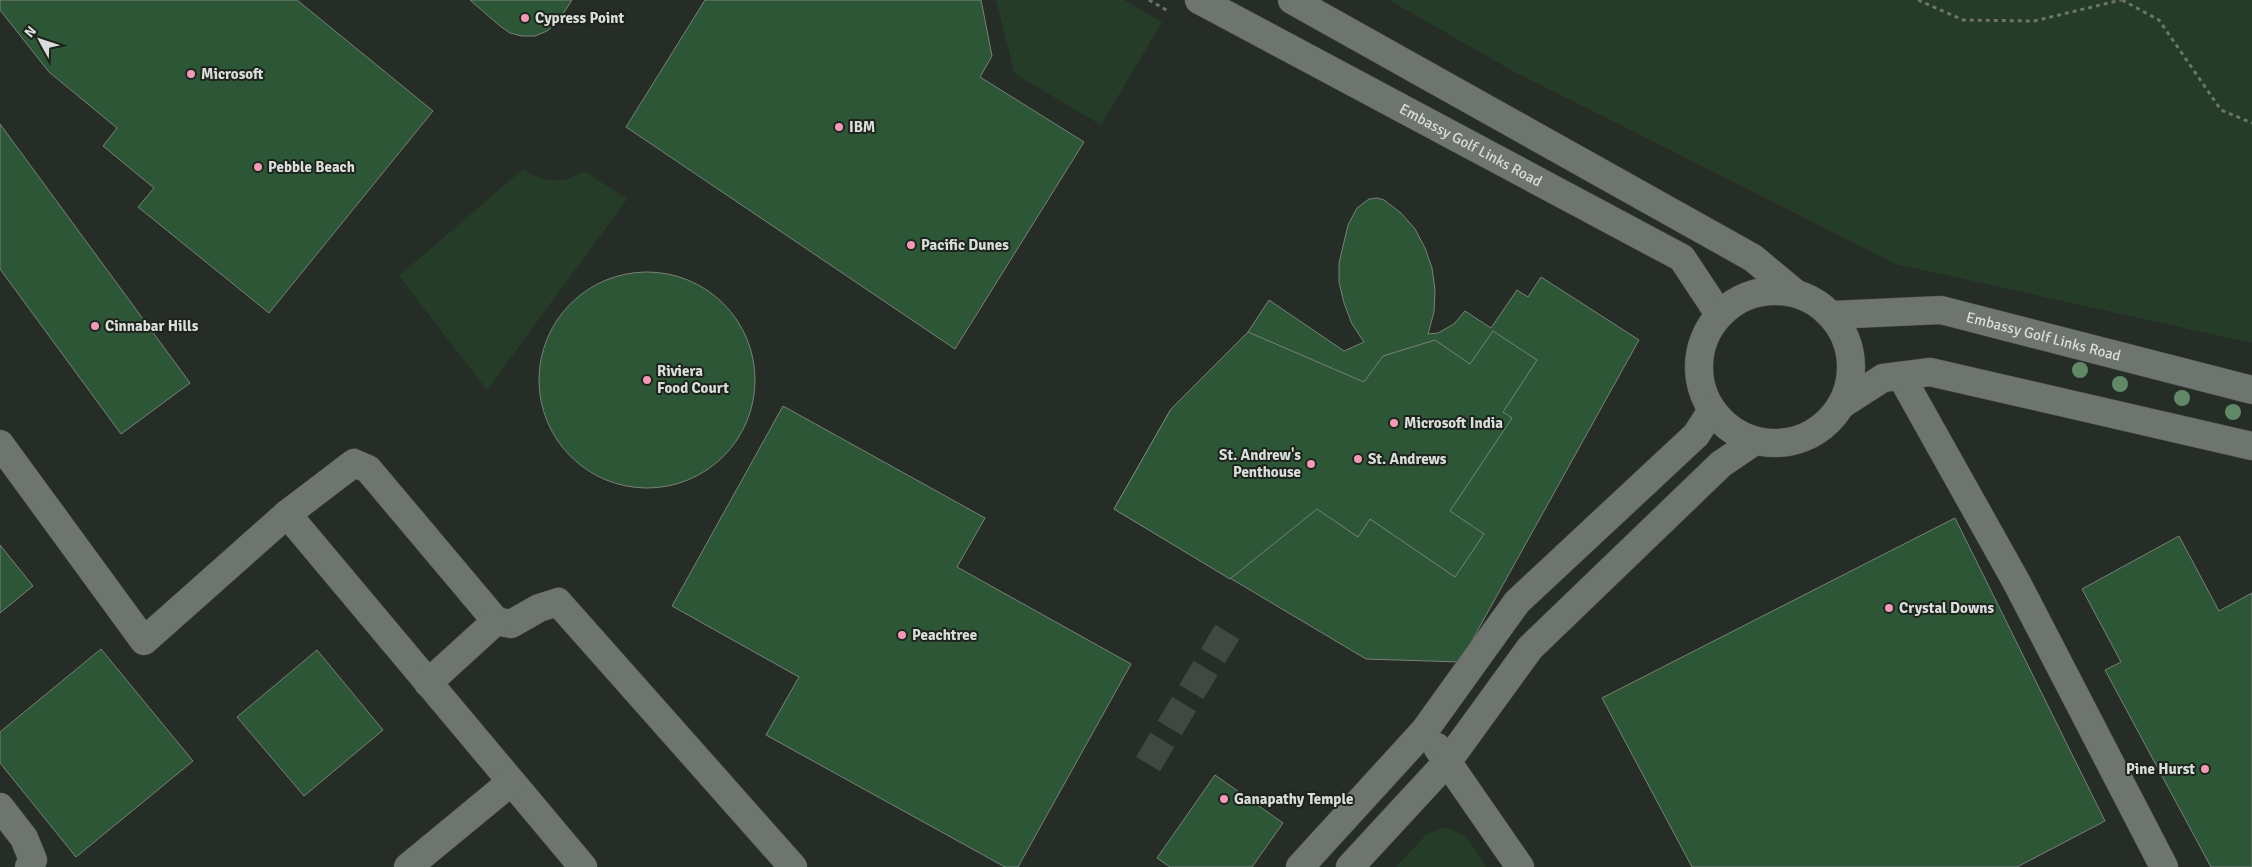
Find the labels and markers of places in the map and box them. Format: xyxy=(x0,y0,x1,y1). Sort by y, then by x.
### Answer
place label: Cypress Point xyxy=(535,9,624,27)
marker: Cypress Point xyxy=(519,12,531,24)
place label: Microsoft xyxy=(201,65,264,83)
marker: Microsoft xyxy=(185,68,197,80)
place label: IBM xyxy=(849,118,875,136)
marker: IBM xyxy=(833,121,845,133)
place label: Pebble Beach xyxy=(268,158,355,176)
marker: Pebble Beach xyxy=(252,161,264,173)
place label: Pacific Dunes xyxy=(921,236,1009,254)
marker: Pacific Dunes xyxy=(905,239,917,251)
place label: Cinnabar Hills xyxy=(105,317,199,335)
marker: Cinnabar Hills xyxy=(89,320,101,332)
place label: Riviera Food Court xyxy=(657,362,729,397)
marker: Riviera Food Court xyxy=(641,374,653,386)
place label: Microsoft India xyxy=(1404,414,1503,432)
marker: Microsoft India xyxy=(1388,417,1400,429)
place label: St. Andrew's Penthouse xyxy=(1219,446,1301,481)
place label: St. Andrews xyxy=(1368,450,1447,468)
marker: St. Andrews xyxy=(1352,453,1364,465)
marker: St. Andrew's Penthouse xyxy=(1305,458,1317,470)
place label: Crystal Downs xyxy=(1899,599,1994,617)
marker: Crystal Downs xyxy=(1883,602,1895,614)
place label: Peachtree xyxy=(912,626,977,644)
marker: Peachtree xyxy=(896,629,908,641)
place label: Pine Hurst xyxy=(2126,760,2195,778)
marker: Pine Hurst xyxy=(2199,763,2211,775)
place label: Ganapathy Temple xyxy=(1234,790,1353,808)
marker: Ganapathy Temple xyxy=(1218,793,1230,805)

